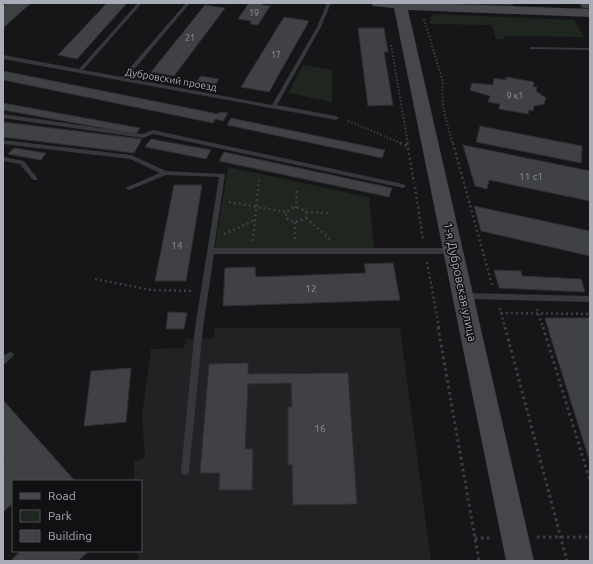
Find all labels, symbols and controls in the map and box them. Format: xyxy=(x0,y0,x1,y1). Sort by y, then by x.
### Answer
house number: 19 xyxy=(249,8,259,18)
house number: 21 xyxy=(185,33,195,43)
house number: 17 xyxy=(271,50,281,60)
street label: Дубровский проезд xyxy=(124,66,218,93)
house number: 9 к1 xyxy=(507,91,523,101)
house number: 11 с1 xyxy=(519,171,543,182)
street label: 1-я Дубровская улица xyxy=(441,221,479,343)
house number: 14 xyxy=(171,240,183,251)
house number: 12 xyxy=(305,283,317,294)
house number: 16 xyxy=(314,423,326,434)
legend xyxy=(12,480,142,552)
text: Road xyxy=(48,489,76,502)
text: Park xyxy=(48,509,72,522)
text: Building xyxy=(48,529,92,542)

